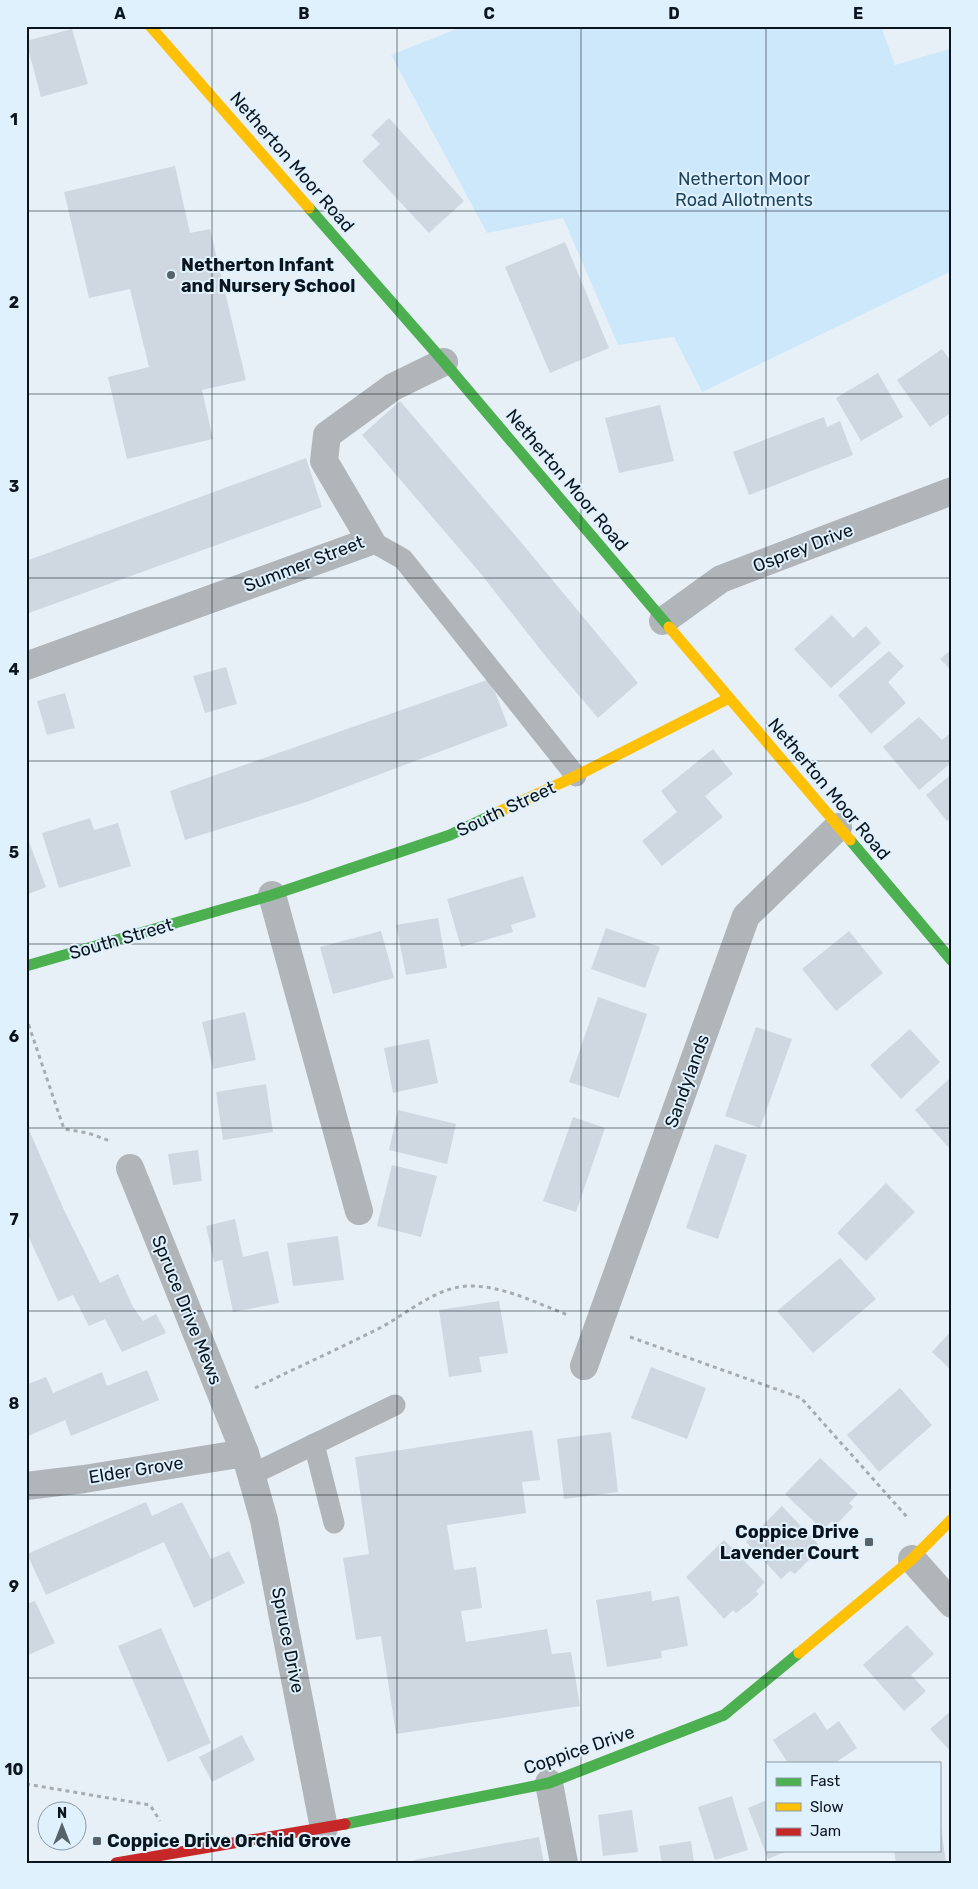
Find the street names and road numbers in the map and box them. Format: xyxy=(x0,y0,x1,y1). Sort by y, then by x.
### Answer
street label: Netherton Moor Road xyxy=(225,87,359,237)
street label: Netherton Moor Road xyxy=(501,405,633,555)
street label: Osprey Drive xyxy=(750,519,856,577)
street label: Summer Street xyxy=(241,531,367,597)
street label: Netherton Moor Road xyxy=(763,714,895,864)
street label: South Street xyxy=(453,776,559,842)
street label: South Street xyxy=(67,914,175,964)
street label: Sandylands xyxy=(660,1031,714,1131)
street label: Spruce Drive Mews xyxy=(147,1232,227,1388)
street label: Elder Grove xyxy=(87,1452,185,1488)
street label: Spruce Drive xyxy=(267,1585,309,1695)
street label: Coppice Drive xyxy=(521,1721,637,1779)

